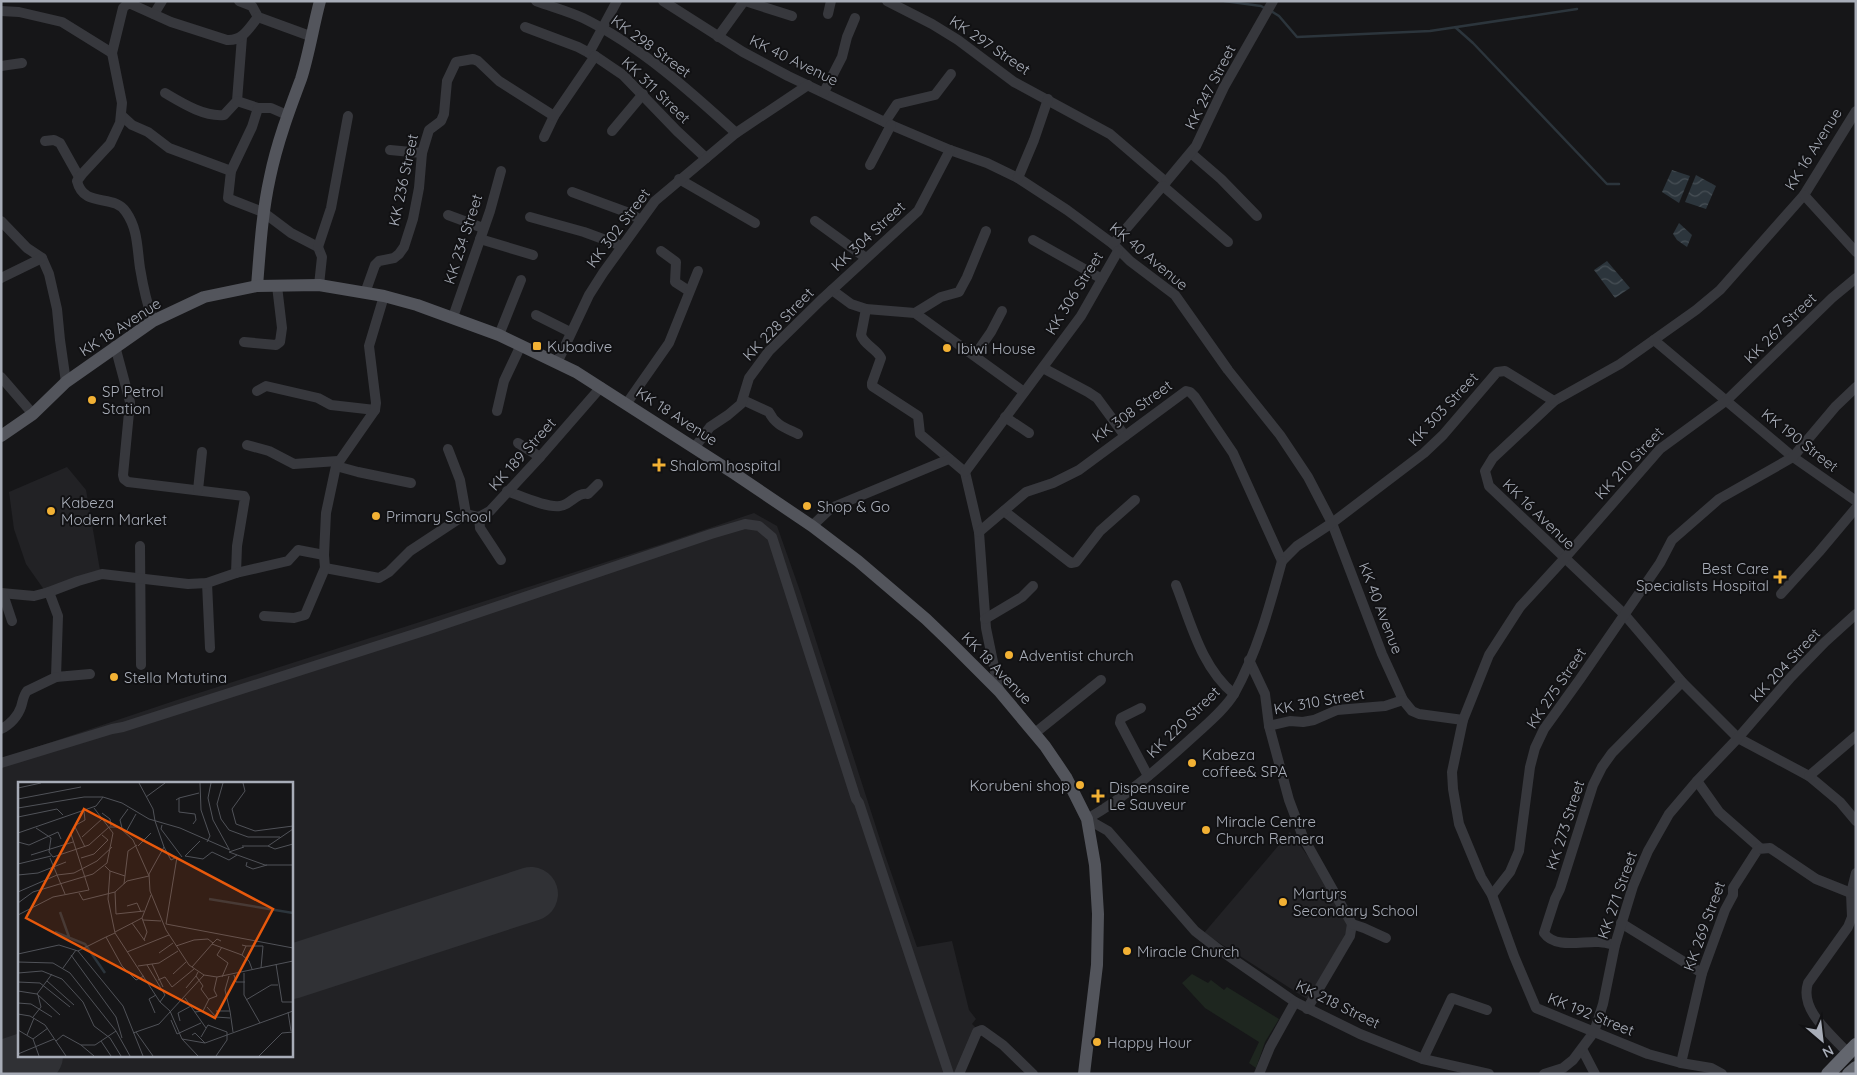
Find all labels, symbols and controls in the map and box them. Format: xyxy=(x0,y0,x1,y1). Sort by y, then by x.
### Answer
street label: KK 298 Street xyxy=(607,11,695,81)
street label: KK 297 Street xyxy=(946,11,1034,79)
street label: KK 40 Avenue xyxy=(746,30,842,90)
street label: KK 247 Street xyxy=(1180,41,1240,133)
street label: KK 311 Street xyxy=(618,52,694,128)
street label: KK 16 Avenue xyxy=(1780,104,1846,194)
street label: KK 236 Street xyxy=(384,132,422,228)
street label: KK 302 Street xyxy=(582,185,654,271)
street label: KK 234 Street xyxy=(440,192,486,286)
street label: KK 304 Street xyxy=(827,197,909,275)
street label: KK 40 Avenue xyxy=(1106,218,1192,294)
street label: KK 306 Street xyxy=(1041,248,1107,338)
street label: KK 228 Street xyxy=(738,284,818,364)
street label: KK 267 Street xyxy=(1740,289,1820,367)
street label: KK 18 Avenue xyxy=(76,294,164,360)
place label: Kubadive xyxy=(547,337,612,356)
place label: Ibiwi House xyxy=(957,339,1036,358)
marker: Kubadive xyxy=(531,340,543,352)
marker: Ibiwi House xyxy=(941,342,953,354)
street label: KK 303 Street xyxy=(1404,368,1482,450)
street label: KK 308 Street xyxy=(1088,376,1176,446)
place label: SP Petrol Station xyxy=(102,382,164,418)
street label: KK 18 Avenue xyxy=(633,383,721,449)
marker: SP Petrol Station xyxy=(86,394,98,406)
street label: KK 190 Street xyxy=(1758,404,1842,476)
street label: KK 189 Street xyxy=(484,414,560,494)
street label: KK 210 Street xyxy=(1591,423,1667,503)
place label: Shalom hospital xyxy=(670,456,781,475)
marker: Shalom hospital xyxy=(652,458,666,472)
street label: KK 16 Avenue xyxy=(1499,475,1579,553)
place label: Kabeza Modern Market xyxy=(61,493,167,529)
place label: Shop & Go xyxy=(817,497,890,516)
marker: Shop & Go xyxy=(801,500,813,512)
marker: Kabeza Modern Market xyxy=(45,505,57,517)
place label: Primary School xyxy=(386,507,491,526)
marker: Primary School xyxy=(370,510,382,522)
place label: Best Care Specialists Hospital xyxy=(1636,559,1769,595)
street label: KK 40 Avenue xyxy=(1355,560,1407,656)
marker: Best Care Specialists Hospital xyxy=(1773,570,1787,584)
street label: KK 204 Street xyxy=(1746,624,1824,706)
street label: KK 18 Avenue xyxy=(958,628,1036,708)
street label: KK 275 Street xyxy=(1522,644,1590,732)
place label: Adventist church xyxy=(1019,646,1134,665)
marker: Adventist church xyxy=(1003,649,1015,661)
place label: Stella Matutina xyxy=(124,668,227,687)
marker: Stella Matutina xyxy=(108,671,120,683)
street label: KK 220 Street xyxy=(1142,682,1224,762)
street label: KK 310 Street xyxy=(1272,684,1366,718)
place label: Kabeza coffee& SPA xyxy=(1202,745,1288,781)
marker: Kabeza coffee& SPA xyxy=(1186,757,1198,769)
place label: Korubeni shop xyxy=(970,776,1070,795)
place label: Dispensaire Le Sauveur xyxy=(1109,778,1190,814)
street label: KK 273 Street xyxy=(1542,778,1588,872)
marker: Korubeni shop xyxy=(1074,779,1086,791)
inset map xyxy=(18,782,292,1058)
marker: Dispensaire Le Sauveur xyxy=(1091,789,1105,803)
place label: Miracle Centre Church Remera xyxy=(1216,812,1324,848)
marker: Miracle Centre Church Remera xyxy=(1200,824,1212,836)
street label: KK 271 Street xyxy=(1593,849,1641,941)
street label: KK 269 Street xyxy=(1679,878,1729,974)
place label: Martyrs Secondary School xyxy=(1293,884,1418,920)
marker: Martyrs Secondary School xyxy=(1277,896,1289,908)
place label: Miracle Church xyxy=(1137,942,1240,961)
marker: Miracle Church xyxy=(1121,945,1133,957)
street label: KK 218 Street xyxy=(1293,975,1383,1033)
street label: KK 192 Street xyxy=(1545,988,1637,1040)
north arrow xyxy=(1797,1015,1847,1065)
place label: Happy Hour xyxy=(1107,1033,1192,1052)
marker: Happy Hour xyxy=(1091,1036,1103,1048)
text: N xyxy=(1819,1041,1837,1062)

